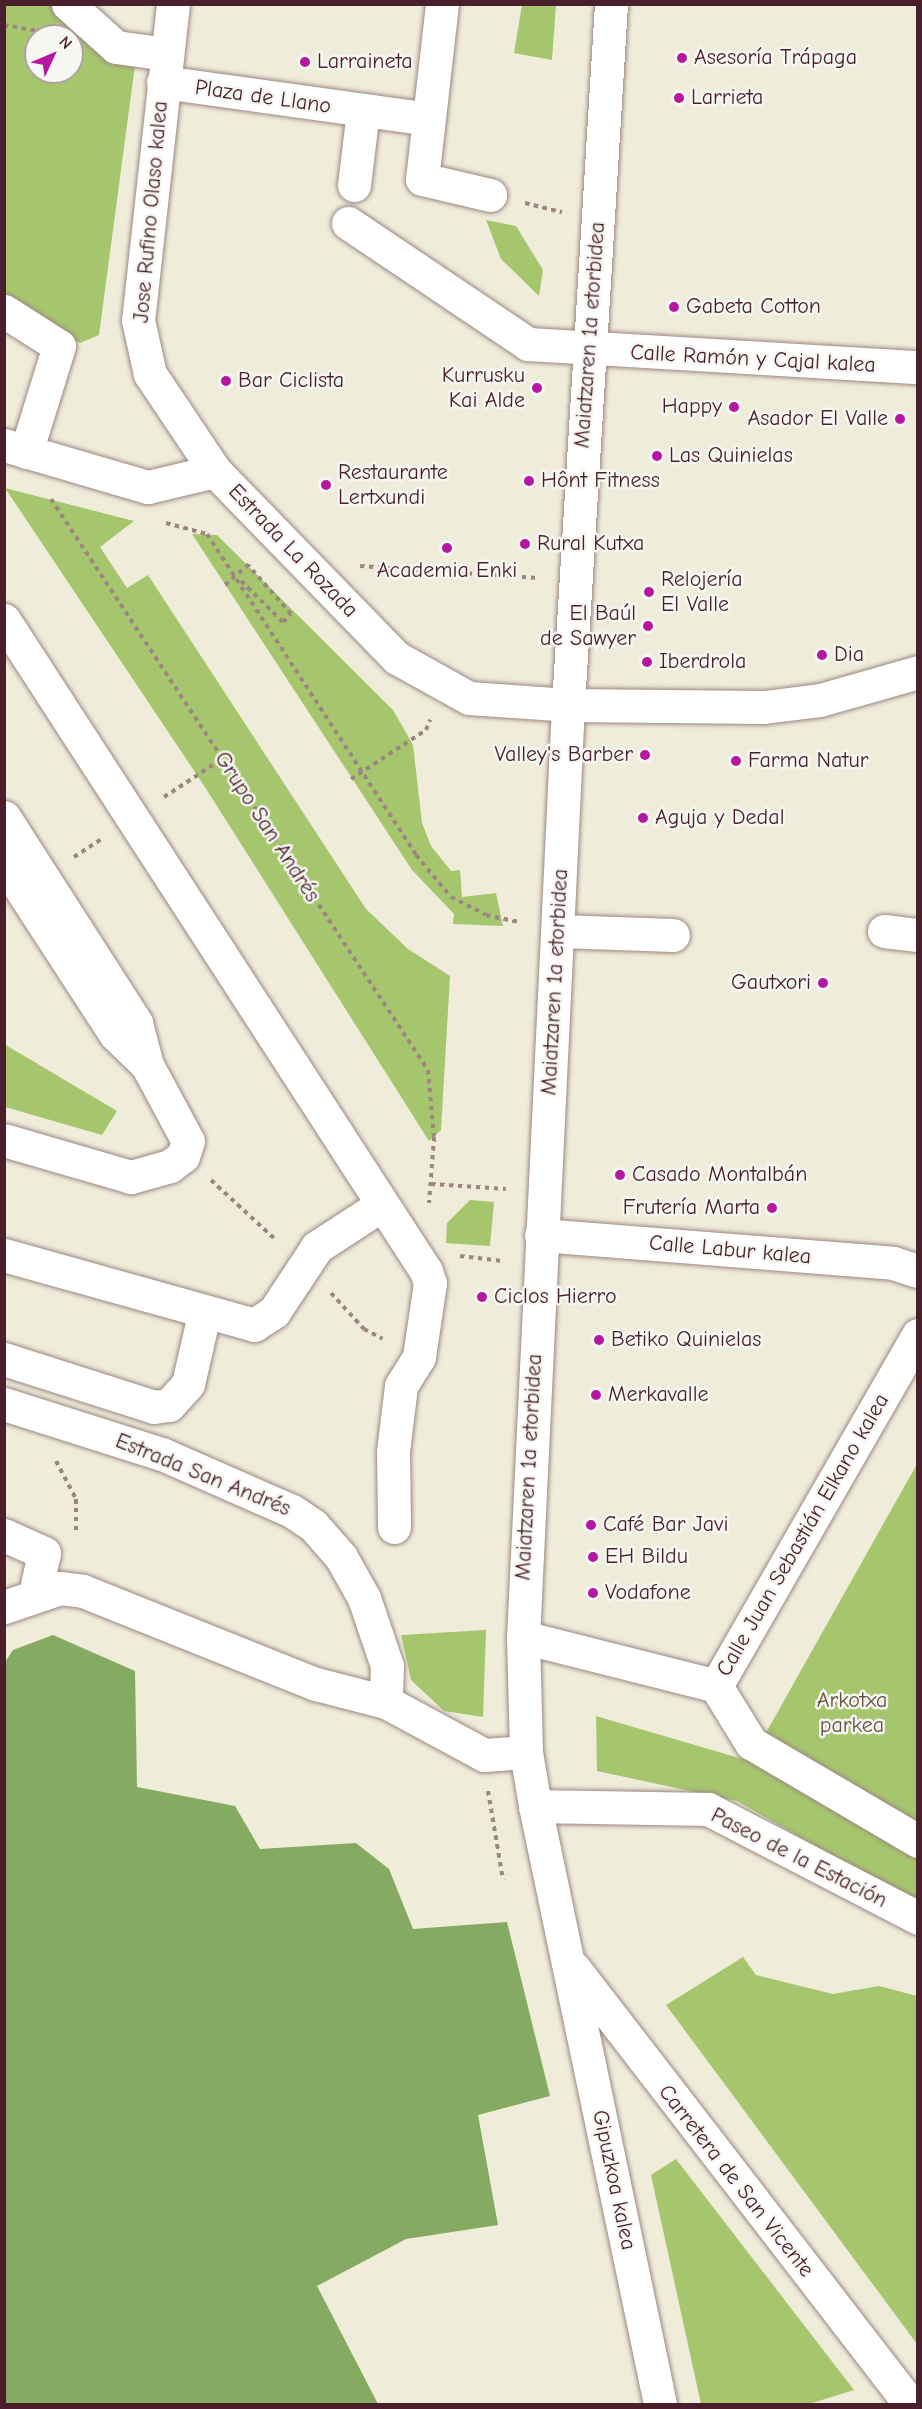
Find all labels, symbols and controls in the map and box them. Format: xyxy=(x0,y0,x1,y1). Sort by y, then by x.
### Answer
north arrow xyxy=(24,24,84,84)
text: N xyxy=(55,33,76,53)
place label: Asesoría Trápaga xyxy=(694,45,857,71)
place label: Larraineta xyxy=(317,49,413,75)
marker: Asesoría Trápaga xyxy=(675,51,689,65)
marker: Larraineta xyxy=(298,55,312,69)
street label: Plaza de Llano xyxy=(193,74,333,120)
place label: Larrieta xyxy=(691,85,763,111)
marker: Larrieta xyxy=(672,91,686,105)
street label: Jose Rufino Olaso kalea xyxy=(128,100,174,324)
street label: Maiatzaren 1a etorbidea xyxy=(569,221,611,449)
place label: Gabeta Cotton xyxy=(686,294,821,320)
marker: Gabeta Cotton xyxy=(667,300,681,314)
street label: Calle Ramón y Cajal kalea xyxy=(630,339,876,379)
place label: Kurrusku Kai Alde xyxy=(442,362,525,414)
place label: Bar Ciclista xyxy=(238,368,344,394)
marker: Bar Ciclista xyxy=(219,374,233,388)
marker: Kurrusku Kai Alde xyxy=(530,381,544,395)
place label: Happy xyxy=(662,394,722,420)
marker: Happy xyxy=(727,400,741,414)
place label: Asador El Valle xyxy=(747,406,888,432)
marker: Asador El Valle xyxy=(893,412,907,426)
place label: Las Quinielas xyxy=(669,443,793,469)
marker: Las Quinielas xyxy=(650,449,664,463)
place label: Restaurante Lertxundi xyxy=(338,459,448,511)
place label: Hônt Fitness xyxy=(541,468,660,494)
marker: Hônt Fitness xyxy=(522,474,536,488)
marker: Restaurante Lertxundi xyxy=(319,478,333,492)
street label: Estrada La Rozada xyxy=(223,479,363,623)
place label: Rural Kutxa xyxy=(537,531,644,557)
marker: Rural Kutxa xyxy=(518,537,532,551)
marker: Academia Enki xyxy=(440,541,454,555)
place label: Academia Enki xyxy=(377,558,517,584)
place label: Relojería El Valle xyxy=(661,566,743,618)
marker: Relojería El Valle xyxy=(642,585,656,599)
place label: El Baúl de Sawyer xyxy=(540,600,636,652)
marker: El Baúl de Sawyer xyxy=(641,619,655,633)
place label: Dia xyxy=(834,642,864,668)
marker: Dia xyxy=(815,648,829,662)
place label: Iberdrola xyxy=(659,649,746,675)
marker: Iberdrola xyxy=(640,655,654,669)
place label: Valley's Barber xyxy=(495,742,633,768)
street label: Grupo San Andrés xyxy=(208,747,326,907)
marker: Valley's Barber xyxy=(638,748,652,762)
place label: Farma Natur xyxy=(748,748,869,774)
marker: Farma Natur xyxy=(729,754,743,768)
place label: Aguja y Dedal xyxy=(655,805,784,831)
marker: Aguja y Dedal xyxy=(636,811,650,825)
street label: Maiatzaren 1a etorbidea xyxy=(536,868,574,1096)
place label: Gautxori xyxy=(731,970,811,996)
marker: Gautxori xyxy=(816,976,830,990)
place label: Casado Montalbán xyxy=(632,1162,807,1188)
marker: Casado Montalbán xyxy=(613,1168,627,1182)
place label: Frutería Marta xyxy=(623,1195,760,1221)
marker: Frutería Marta xyxy=(765,1201,779,1215)
street label: Calle Labur kalea xyxy=(648,1230,812,1270)
place label: Ciclos Hierro xyxy=(494,1284,617,1310)
marker: Ciclos Hierro xyxy=(475,1290,489,1304)
place label: Betiko Quinielas xyxy=(611,1327,761,1353)
marker: Betiko Quinielas xyxy=(592,1333,606,1347)
street label: Maiatzaren 1a etorbidea xyxy=(510,1353,548,1581)
place label: Merkavalle xyxy=(608,1382,708,1408)
marker: Merkavalle xyxy=(589,1388,603,1402)
street label: Calle Juan Sebastián Elkano kalea xyxy=(711,1389,895,1681)
street label: Estrada San Andrés xyxy=(112,1428,294,1522)
place label: Café Bar Javi xyxy=(603,1512,728,1538)
marker: Café Bar Javi xyxy=(584,1518,598,1532)
place label: EH Bildu xyxy=(605,1544,688,1570)
marker: EH Bildu xyxy=(586,1550,600,1564)
place label: Vodafone xyxy=(605,1580,691,1606)
marker: Vodafone xyxy=(586,1586,600,1600)
park label: Arkotxa parkea xyxy=(817,1687,887,1738)
street label: Paseo de la Estación xyxy=(706,1802,892,1914)
street label: Carretera de San Vicente xyxy=(653,2080,819,2282)
street label: Gipuzkoa kalea xyxy=(586,2108,642,2252)

